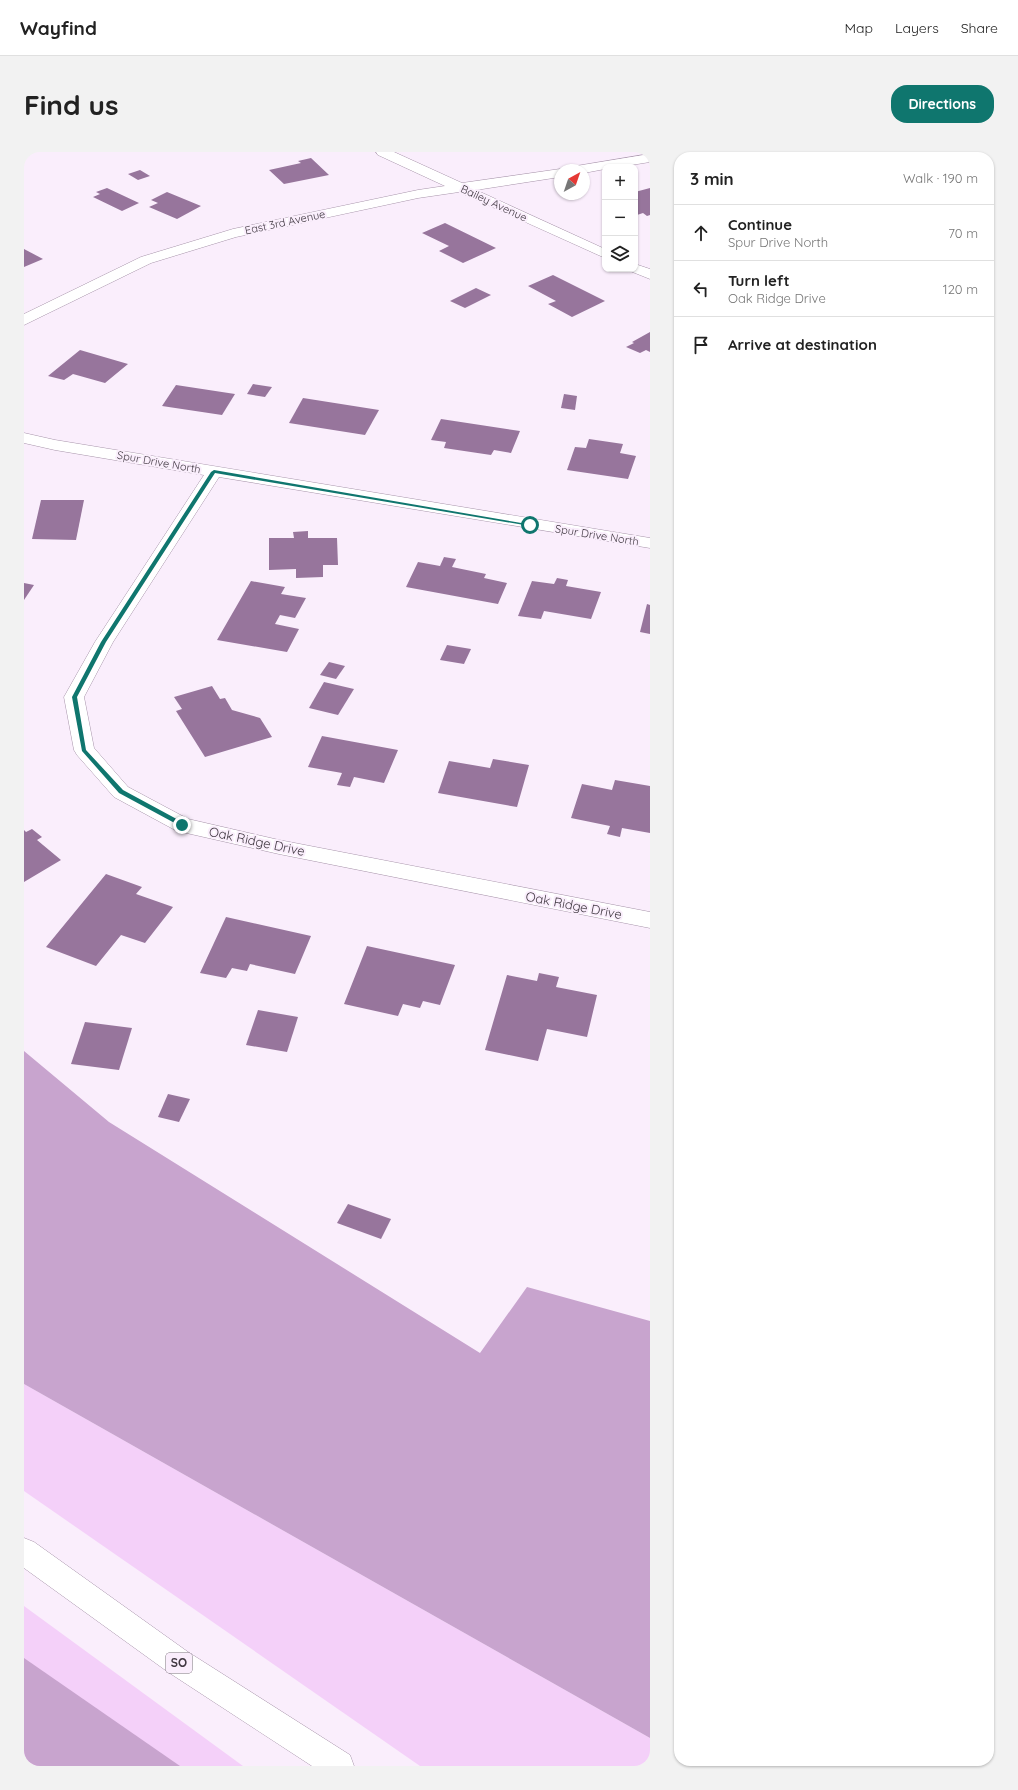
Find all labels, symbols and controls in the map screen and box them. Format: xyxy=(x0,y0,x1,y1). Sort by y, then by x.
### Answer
text: Wayfind xyxy=(20,16,97,40)
text: Map xyxy=(844,19,873,37)
text: Layers xyxy=(895,19,939,37)
text: Share xyxy=(961,19,998,37)
button: Directions xyxy=(891,85,994,123)
text: Find us xyxy=(24,87,118,122)
north arrow xyxy=(554,164,590,200)
map controls xyxy=(602,164,638,272)
button: + xyxy=(602,164,638,200)
text: 3 min xyxy=(690,168,734,189)
text: Walk · 190 m xyxy=(903,170,978,186)
street label: Bailey Avenue xyxy=(459,182,529,224)
button: − xyxy=(602,200,638,236)
street label: East 3rd Avenue xyxy=(244,207,326,237)
text: Continue xyxy=(728,215,792,234)
icon: ahead xyxy=(690,222,712,244)
text: 70 m xyxy=(948,225,978,241)
text: Spur Drive North xyxy=(728,234,828,250)
button: layers xyxy=(602,236,638,272)
text: Turn left xyxy=(728,271,790,290)
icon: left xyxy=(690,278,712,300)
text: 120 m xyxy=(943,281,978,297)
text: Oak Ridge Drive xyxy=(728,290,826,306)
icon: arrive xyxy=(690,334,712,356)
text: Arrive at destination xyxy=(728,335,877,354)
street label: Spur Drive North xyxy=(116,448,202,476)
route start xyxy=(521,516,539,534)
street label: Spur Drive North xyxy=(554,521,640,549)
route end xyxy=(173,816,191,834)
street label: Oak Ridge Drive xyxy=(208,823,306,859)
street label: Oak Ridge Drive xyxy=(524,888,624,922)
road number: SO xyxy=(166,1653,192,1673)

